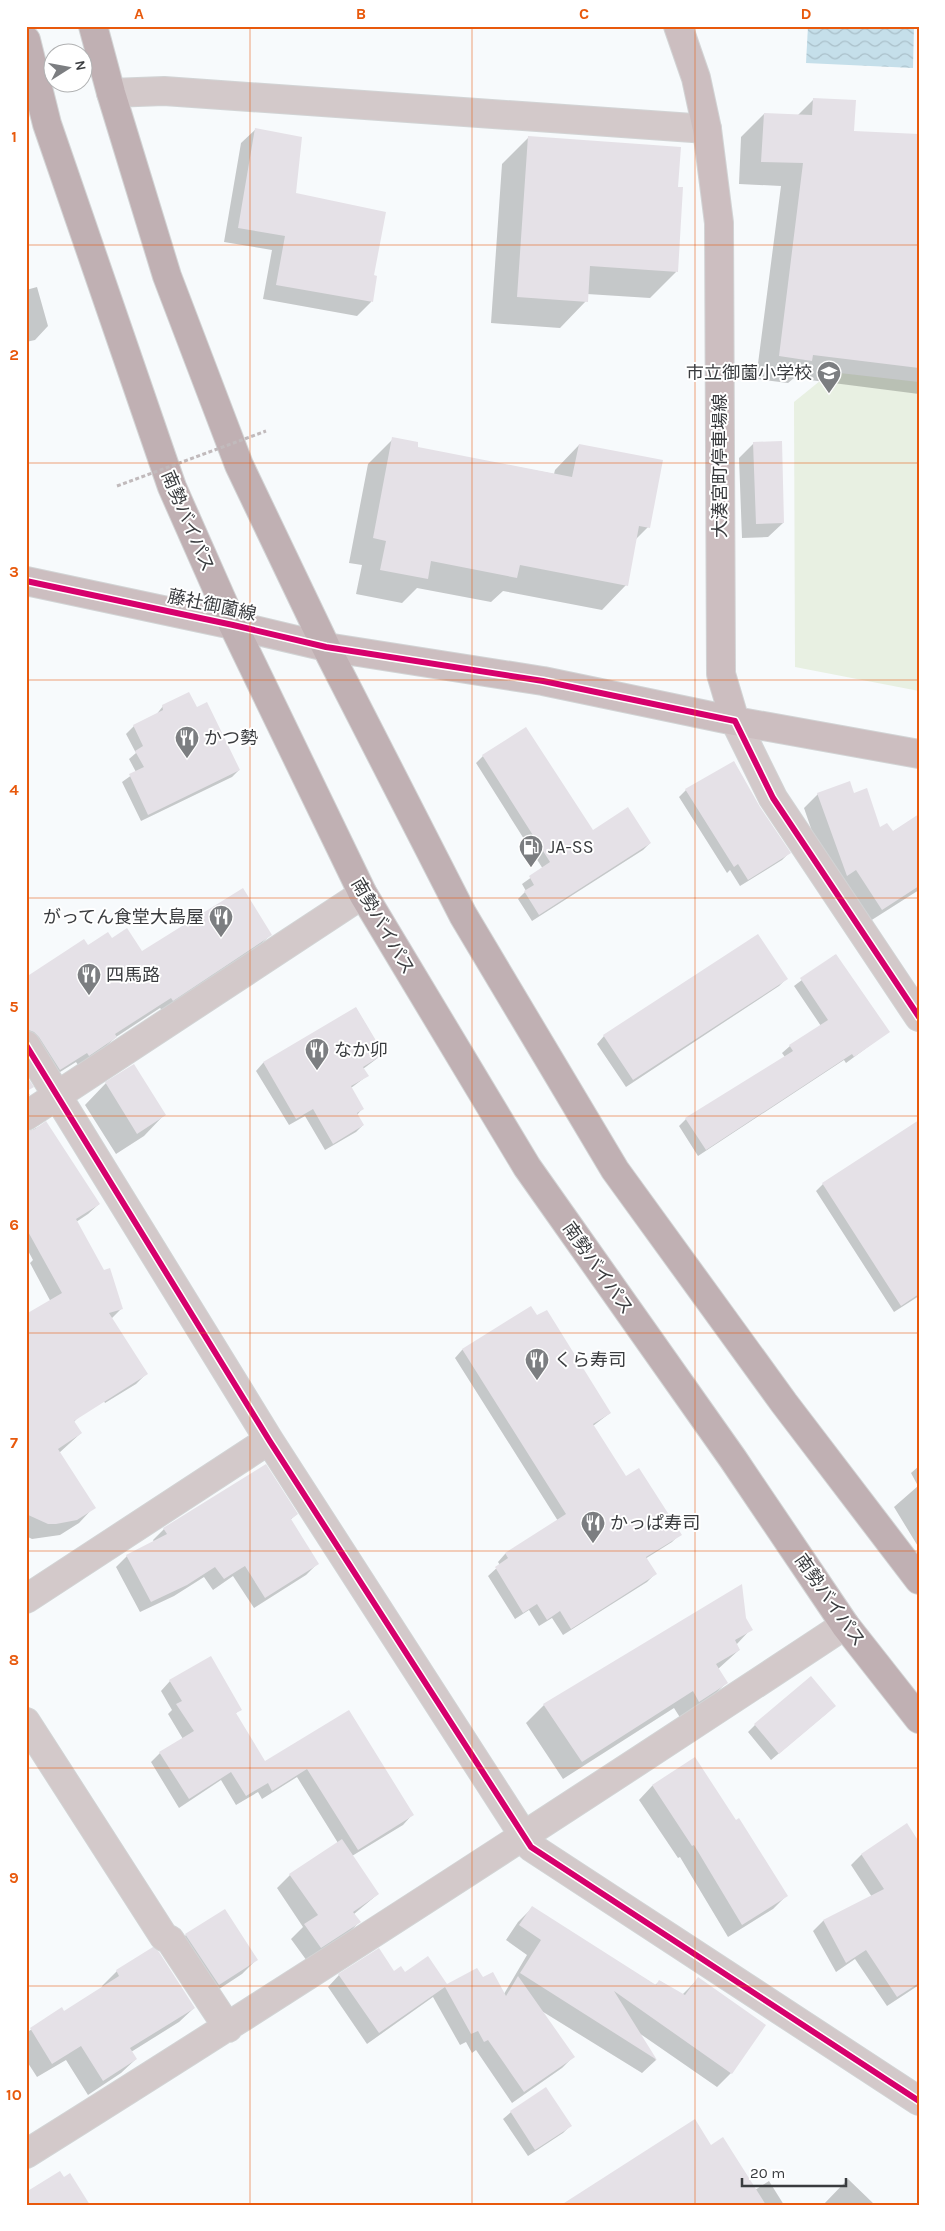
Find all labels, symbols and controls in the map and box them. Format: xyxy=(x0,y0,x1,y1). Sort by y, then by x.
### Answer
text: A xyxy=(134,4,144,23)
text: B xyxy=(356,4,366,23)
text: C xyxy=(579,4,589,23)
text: D xyxy=(801,4,812,23)
north arrow xyxy=(42,42,92,92)
text: N xyxy=(71,59,90,72)
text: 1 xyxy=(11,127,17,146)
text: 2 xyxy=(9,345,19,364)
school or university icon: 市立御薗小学校 xyxy=(816,360,842,394)
place label: 市立御薗小学校 xyxy=(686,362,812,384)
street label: 大湊宮町停車場線 xyxy=(709,394,731,538)
street label: 南勢バイパス xyxy=(157,467,219,575)
text: 3 xyxy=(9,562,19,581)
street label: 藤社御薗線 xyxy=(166,585,258,625)
restaurant icon: かつ勢 xyxy=(174,725,200,759)
place label: かつ勢 xyxy=(204,727,258,749)
text: 4 xyxy=(9,780,19,799)
fuel station icon: JA-SS xyxy=(518,834,544,868)
place label: JA-SS xyxy=(548,836,594,858)
street label: 南勢バイパス xyxy=(347,874,419,978)
restaurant icon: がってん食堂大島屋 xyxy=(208,904,234,938)
place label: がってん食堂大島屋 xyxy=(43,906,204,928)
restaurant icon: 四馬路 xyxy=(76,962,102,996)
place label: 四馬路 xyxy=(106,964,160,986)
text: 5 xyxy=(9,997,19,1016)
restaurant icon: なか卯 xyxy=(304,1037,330,1071)
place label: なか卯 xyxy=(334,1039,388,1061)
text: 6 xyxy=(9,1215,19,1234)
street label: 南勢バイパス xyxy=(558,1218,638,1318)
restaurant icon: くら寿司 xyxy=(524,1347,550,1381)
place label: くら寿司 xyxy=(554,1349,626,1371)
text: 7 xyxy=(10,1433,18,1452)
restaurant icon: かっぱ寿司 xyxy=(580,1510,606,1544)
place label: かっぱ寿司 xyxy=(610,1512,700,1534)
street label: 南勢バイパス xyxy=(790,1550,870,1650)
text: 8 xyxy=(9,1650,19,1669)
text: 9 xyxy=(9,1868,19,1887)
text: 10 xyxy=(6,2085,22,2104)
scale bar xyxy=(742,2156,846,2188)
text: 20 m xyxy=(750,2164,785,2182)

